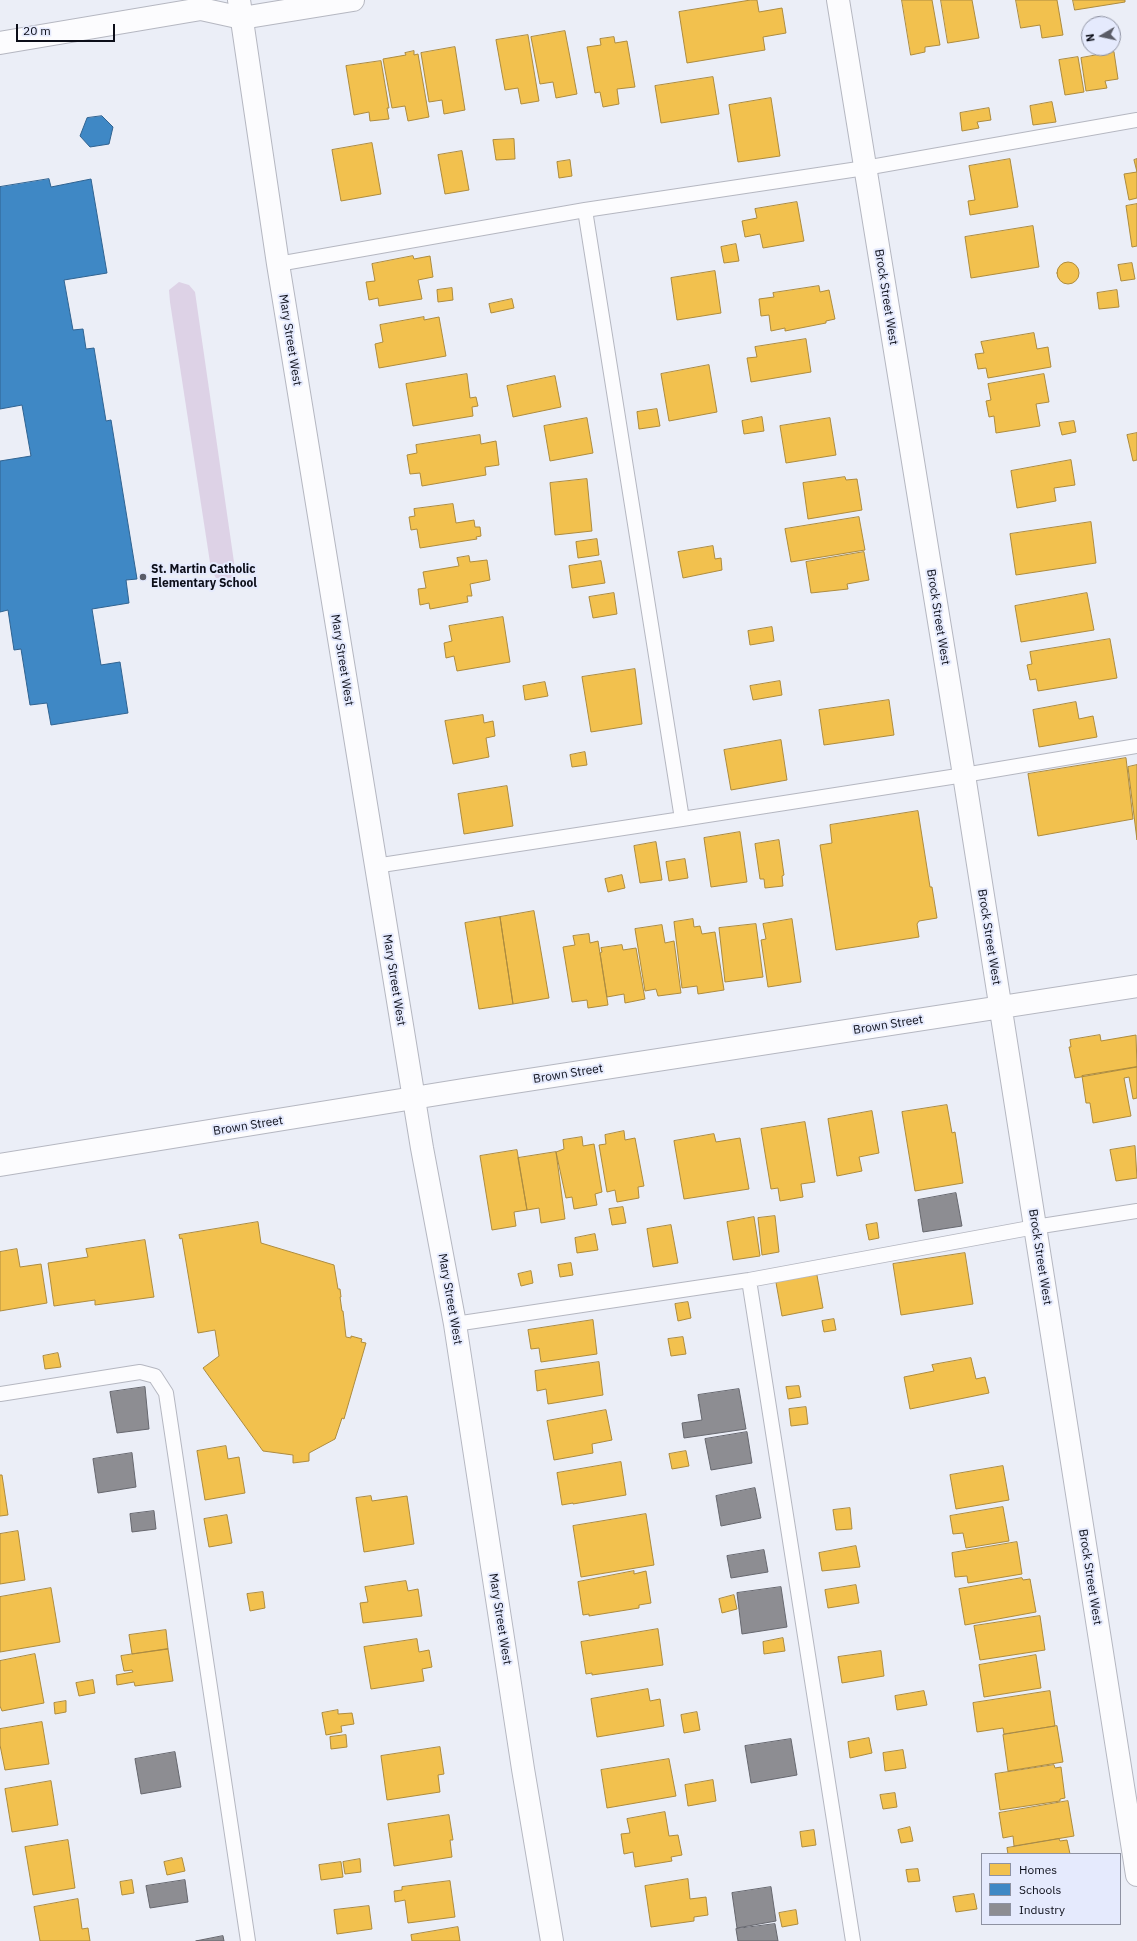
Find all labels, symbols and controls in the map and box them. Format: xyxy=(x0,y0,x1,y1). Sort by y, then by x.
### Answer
scale bar xyxy=(18,16,117,42)
north arrow xyxy=(1081,16,1121,56)
text: 20 m xyxy=(23,23,51,38)
text: N xyxy=(1083,33,1098,43)
street label: Brock Street West xyxy=(871,248,901,346)
street label: Mary Street West xyxy=(276,293,304,387)
place label: St. Martin Catholic Elementary School xyxy=(151,563,257,591)
street label: Brock Street West xyxy=(923,568,953,666)
marker: St. Martin Catholic Elementary School xyxy=(138,572,148,582)
street label: Mary Street West xyxy=(328,613,356,707)
street label: Brock Street West xyxy=(974,888,1004,986)
street label: Mary Street West xyxy=(380,933,408,1027)
street label: Brown Street xyxy=(852,1012,924,1038)
street label: Brown Street xyxy=(532,1061,604,1087)
street label: Brown Street xyxy=(212,1113,284,1139)
street label: Brock Street West xyxy=(1025,1208,1055,1306)
street label: Mary Street West xyxy=(435,1252,465,1346)
street label: Brock Street West xyxy=(1075,1528,1105,1626)
street label: Mary Street West xyxy=(486,1572,514,1666)
legend xyxy=(981,1853,1121,1925)
text: Homes xyxy=(1019,1862,1057,1877)
text: Schools xyxy=(1019,1882,1061,1897)
text: Industry xyxy=(1019,1902,1065,1917)

